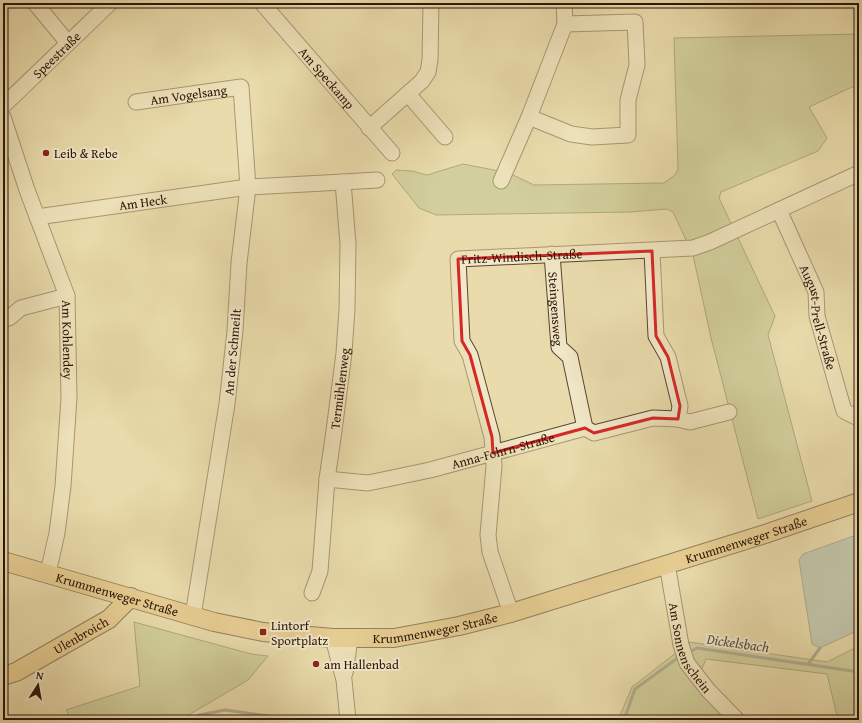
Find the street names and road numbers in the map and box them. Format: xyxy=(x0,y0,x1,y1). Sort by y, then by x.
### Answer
street label: Speestraße xyxy=(28,27,85,83)
street label: Am Speckamp xyxy=(294,43,359,113)
street label: Am Vogelsang xyxy=(149,80,229,110)
street label: Am Heck xyxy=(118,190,169,215)
street label: Fritz-Windisch-Straße xyxy=(461,244,583,269)
street label: August-Prell-Straße xyxy=(795,262,841,372)
street label: Steingensweg xyxy=(543,271,568,347)
street label: Am Kohlendey xyxy=(57,300,78,380)
street label: An der Schmeilt xyxy=(219,307,246,396)
street label: Termühlenweg xyxy=(325,347,354,430)
street label: Anna-Fohrn-Straße xyxy=(449,428,557,474)
street label: Krummenweger Straße xyxy=(683,511,810,568)
street label: Krummenweger Straße xyxy=(54,568,181,621)
street label: Am Sonnenschein xyxy=(664,601,716,698)
street label: Krummenweger Straße xyxy=(373,608,500,648)
street label: Ulenbroich xyxy=(50,612,113,659)

